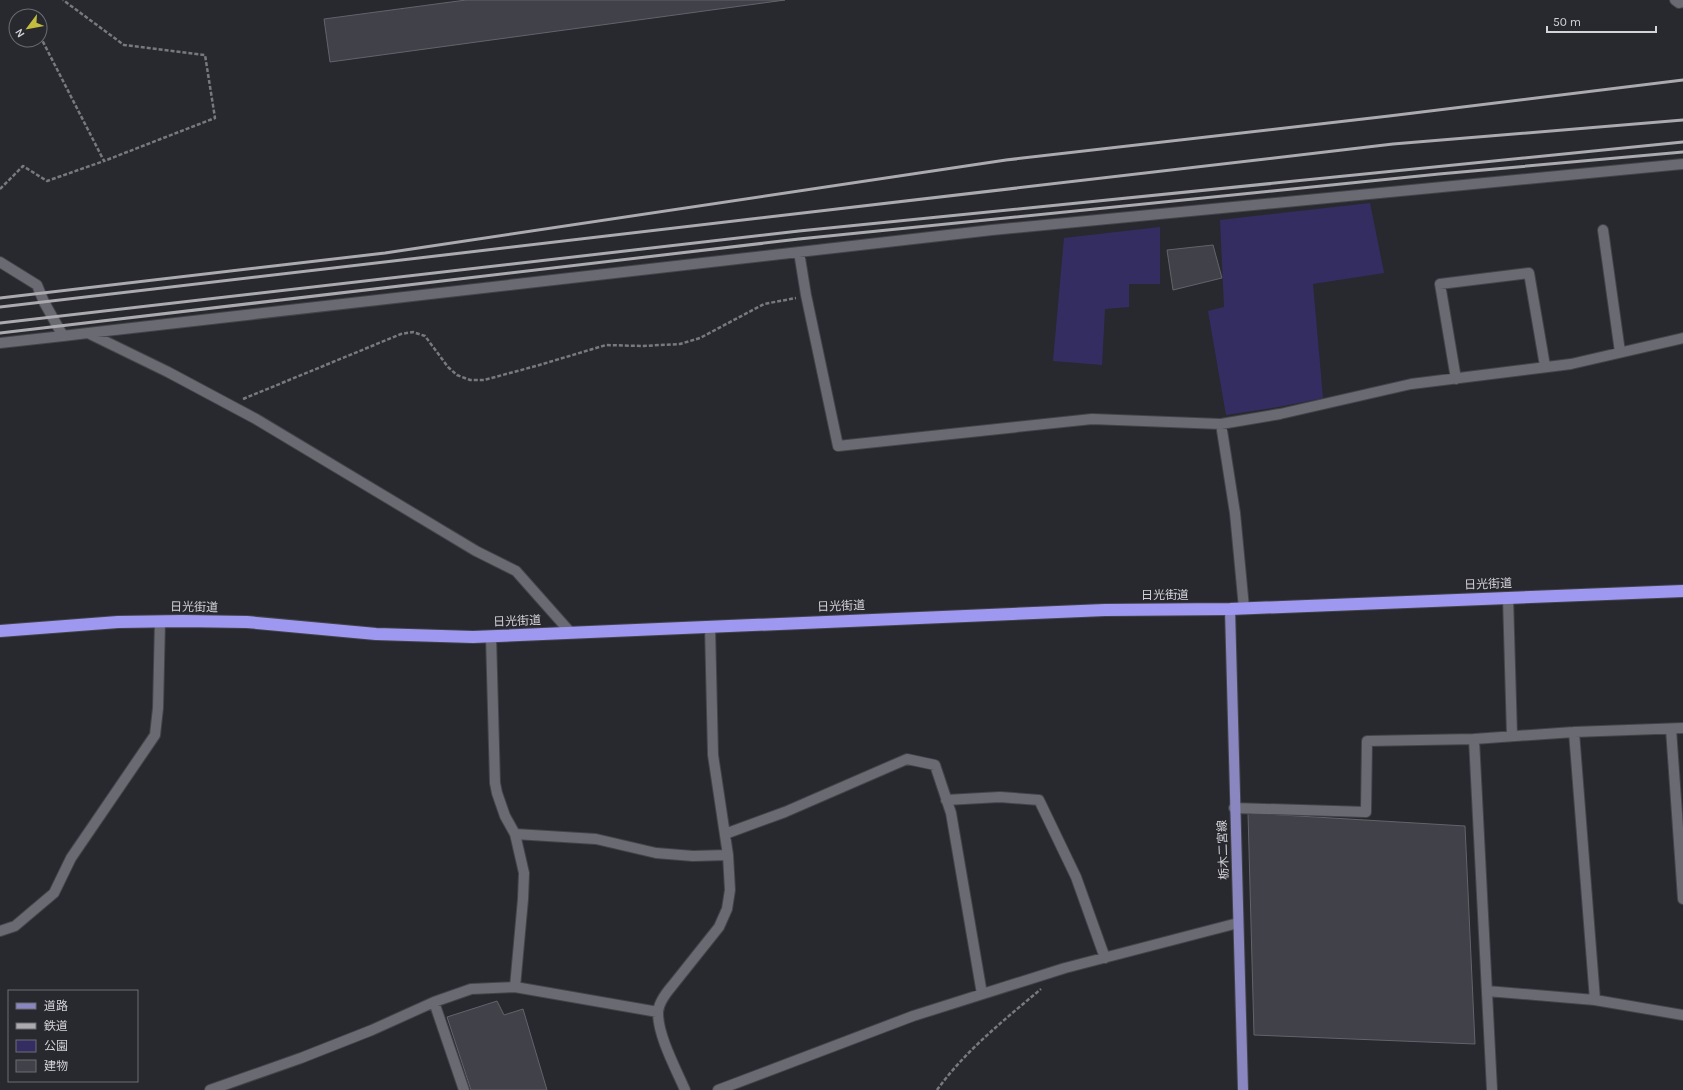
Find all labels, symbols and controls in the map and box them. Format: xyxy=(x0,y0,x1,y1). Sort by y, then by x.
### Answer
north arrow xyxy=(8,8,48,48)
scale bar xyxy=(1547,8,1656,34)
text: 50 m xyxy=(1553,15,1581,29)
text: N xyxy=(12,26,28,40)
street label: 日光街道 xyxy=(1464,576,1512,592)
street label: 日光街道 xyxy=(1141,588,1189,602)
street label: 日光街道 xyxy=(817,598,865,614)
street label: 日光街道 xyxy=(170,600,218,614)
street label: 日光街道 xyxy=(493,613,541,629)
street label: 栃木二宮線 xyxy=(1215,820,1231,880)
legend xyxy=(8,990,138,1082)
text: 道路 xyxy=(44,999,68,1013)
text: 鉄道 xyxy=(44,1019,68,1033)
text: 公園 xyxy=(44,1039,68,1053)
text: 建物 xyxy=(44,1059,68,1073)

